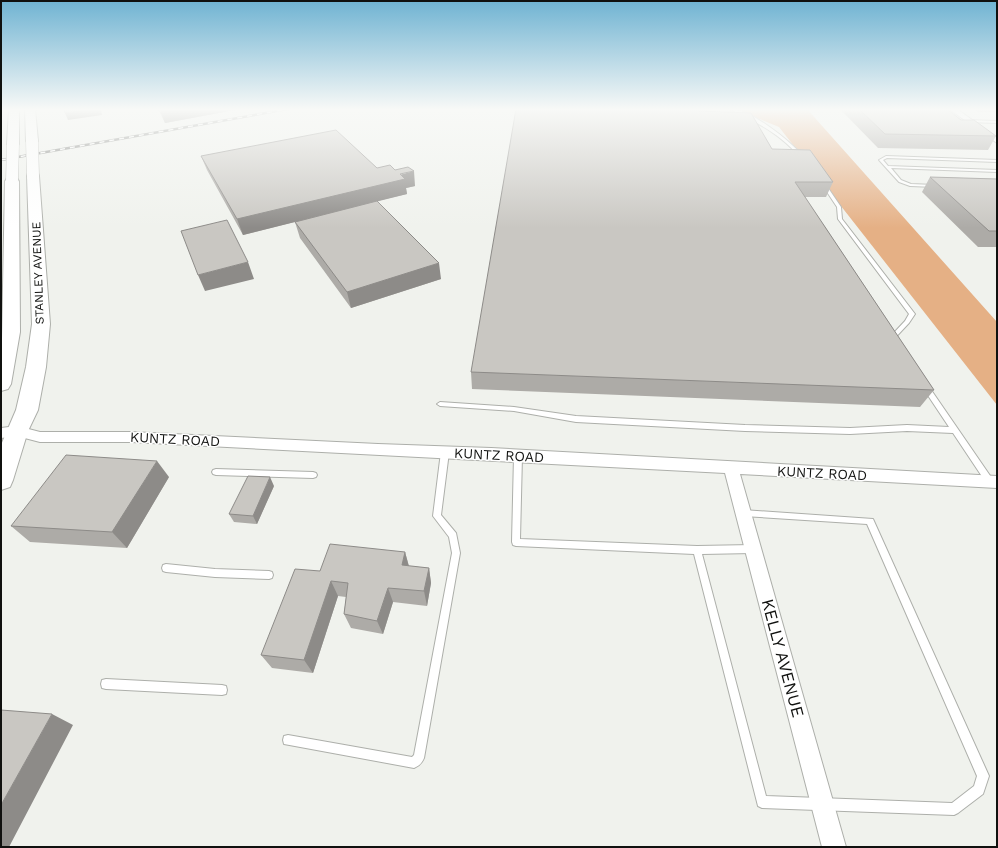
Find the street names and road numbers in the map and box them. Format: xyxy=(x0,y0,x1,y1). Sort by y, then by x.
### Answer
street label: STANLEY AVENUE xyxy=(29,221,47,325)
street label: KUNTZ ROAD xyxy=(130,429,220,449)
street label: KUNTZ ROAD xyxy=(454,445,544,465)
street label: KUNTZ ROAD xyxy=(777,463,867,483)
street label: KELLY AVENUE xyxy=(758,597,808,719)

